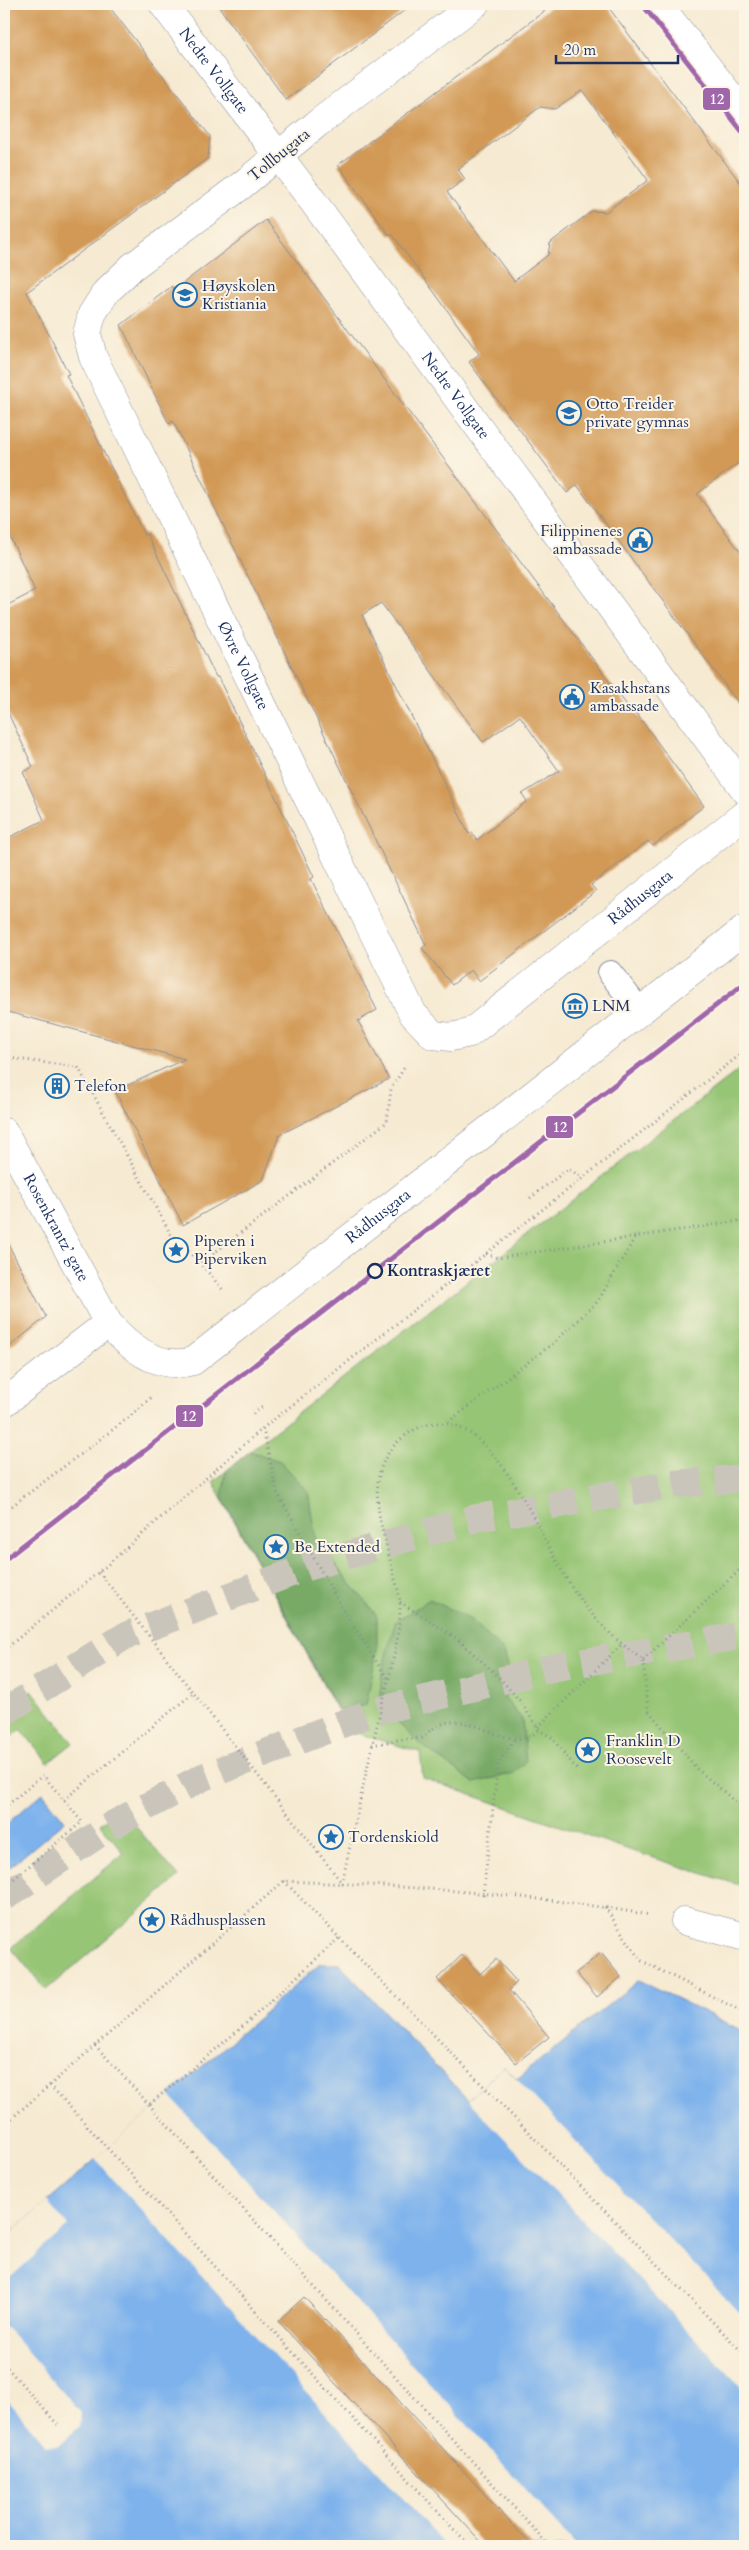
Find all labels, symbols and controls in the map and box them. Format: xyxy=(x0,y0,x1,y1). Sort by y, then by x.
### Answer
street label: Nedre Vollgate xyxy=(174,23,254,119)
scale bar xyxy=(556,32,679,64)
text: 20 m xyxy=(564,40,596,60)
line badge: 12 xyxy=(702,87,731,111)
text: 12 xyxy=(710,90,724,109)
street label: Tollbugata xyxy=(243,123,315,187)
place label: Høyskolen Kristiania xyxy=(202,275,276,315)
school or university icon: Høyskolen Kristiania xyxy=(172,282,198,308)
street label: Nedre Vollgate xyxy=(416,347,495,444)
place label: Otto Treider private gymnas xyxy=(586,393,689,433)
school or university icon: Otto Treider private gymnas xyxy=(556,400,582,426)
place label: Filippinenes ambassade xyxy=(540,520,622,560)
public building icon: Filippinenes ambassade xyxy=(627,527,653,553)
street label: Øvre Vollgate xyxy=(212,618,274,714)
place label: Kasakhstans ambassade xyxy=(590,677,670,717)
public building icon: Kasakhstans ambassade xyxy=(559,684,585,710)
street label: Rådhusgata xyxy=(603,865,678,930)
museum icon: LNM xyxy=(562,993,588,1019)
place label: LNM xyxy=(592,995,630,1017)
building icon: Telefon xyxy=(44,1073,70,1099)
place label: Telefon xyxy=(74,1075,127,1097)
line badge: 12 xyxy=(545,1115,574,1139)
text: 12 xyxy=(553,1118,567,1137)
street label: Rosenkrantz’ gate xyxy=(18,1170,95,1286)
street label: Rådhusgata xyxy=(341,1184,415,1249)
place label: Piperen i Piperviken xyxy=(194,1230,267,1270)
place icon: Piperen i Piperviken xyxy=(163,1237,189,1263)
place label: Kontraskjæret xyxy=(387,1260,490,1282)
marker: Kontraskjæret xyxy=(367,1263,383,1279)
line badge: 12 xyxy=(175,1404,204,1428)
text: 12 xyxy=(182,1407,196,1426)
place icon: Be Extended xyxy=(263,1534,289,1560)
place label: Be Extended xyxy=(294,1536,380,1558)
place label: Franklin D Roosevelt xyxy=(606,1730,680,1770)
place icon: Franklin D Roosevelt xyxy=(575,1737,601,1763)
place icon: Tordenskiold xyxy=(318,1824,344,1850)
place label: Tordenskiold xyxy=(348,1826,439,1848)
place icon: Rådhusplassen xyxy=(139,1907,165,1933)
place label: Rådhusplassen xyxy=(170,1909,266,1931)

